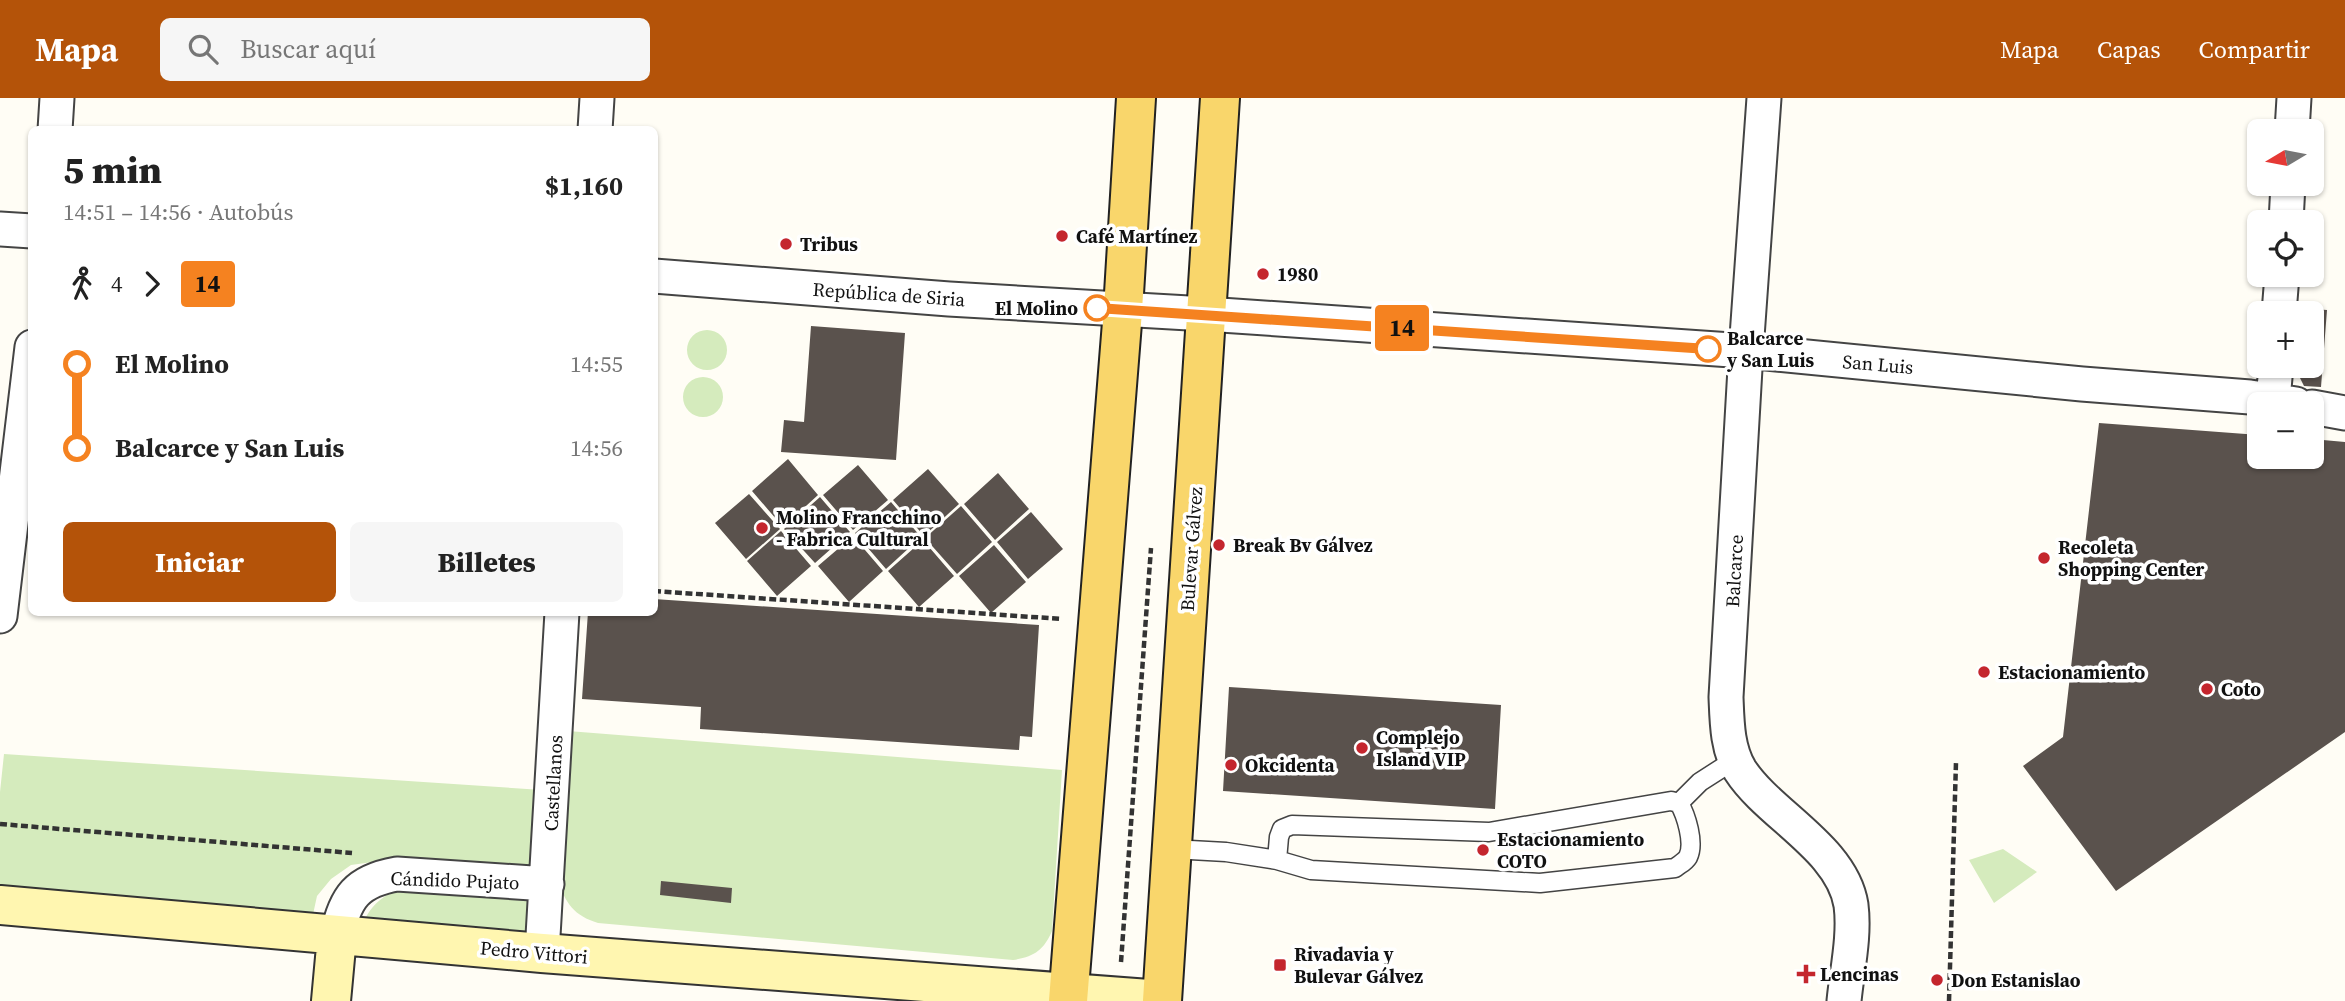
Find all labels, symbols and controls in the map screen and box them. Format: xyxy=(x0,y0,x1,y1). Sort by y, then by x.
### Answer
search box xyxy=(160,18,650,81)
text: Mapa xyxy=(35,27,118,72)
icon: search xyxy=(184,30,222,68)
text: Buscar aquí xyxy=(240,31,376,67)
text: Mapa xyxy=(2000,33,2059,66)
text: Capas xyxy=(2097,33,2161,66)
text: Compartir xyxy=(2199,33,2310,66)
north arrow xyxy=(2247,119,2324,196)
map controls xyxy=(2247,119,2324,469)
text: 5 min xyxy=(63,144,162,196)
text: $1,160 xyxy=(545,168,623,204)
text: 14:51 – 14:56 · Autobús xyxy=(63,196,293,228)
button: locate xyxy=(2247,210,2324,287)
place label: Café Martínez xyxy=(1076,223,1198,249)
marker: Café Martínez xyxy=(1054,228,1070,244)
place label: Tribus xyxy=(800,231,858,257)
marker: Tribus xyxy=(778,236,794,252)
place label: 1980 xyxy=(1277,261,1318,287)
icon: walk xyxy=(63,265,101,303)
icon: forward xyxy=(133,265,171,303)
marker: 1980 xyxy=(1255,266,1271,282)
text: 14 xyxy=(195,267,221,300)
text: 4 xyxy=(111,268,123,300)
street label: República de Siria xyxy=(812,276,966,312)
place label: El Molino xyxy=(995,295,1078,321)
marker: El Molino xyxy=(1084,295,1110,321)
button: + xyxy=(2247,301,2324,378)
line badge: 14 xyxy=(1370,305,1434,351)
text: 14 xyxy=(1389,311,1415,344)
place label: Balcarce y San Luis xyxy=(1726,325,1815,373)
marker: Balcarce y San Luis xyxy=(1695,336,1721,362)
text: El Molino xyxy=(115,346,229,382)
text: 14:55 xyxy=(570,348,623,380)
street label: San Luis xyxy=(1841,348,1915,380)
button: − xyxy=(2247,392,2324,469)
text: Balcarce y San Luis xyxy=(115,430,344,466)
text: 14:56 xyxy=(570,432,623,464)
street label: Bulevar Gálvez xyxy=(1174,486,1208,612)
place label: Molino Francchino - Fabrica Cultural xyxy=(776,504,942,552)
marker: Molino Francchino - Fabrica Cultural xyxy=(754,520,770,536)
button: Iniciar xyxy=(63,522,336,602)
button: Billetes xyxy=(350,522,623,602)
place label: Break Bv Gálvez xyxy=(1233,532,1373,558)
street label: Balcarce xyxy=(1719,534,1749,608)
place label: Recoleta Shopping Center xyxy=(2058,534,2205,582)
marker: Break Bv Gálvez xyxy=(1211,537,1227,553)
marker: Recoleta Shopping Center xyxy=(2036,550,2052,566)
place label: Estacionamiento xyxy=(1998,659,2145,685)
marker: Estacionamiento xyxy=(1976,664,1992,680)
place label: Coto xyxy=(2221,676,2261,702)
marker: Coto xyxy=(2199,681,2215,697)
place label: Complejo Island VIP xyxy=(1376,724,1466,772)
street label: Castellanos xyxy=(537,734,569,832)
marker: Complejo Island VIP xyxy=(1354,740,1370,756)
place label: Okcidenta xyxy=(1245,752,1336,778)
marker: Okcidenta xyxy=(1223,757,1239,773)
place label: Estacionamiento COTO xyxy=(1497,826,1644,874)
marker: Estacionamiento COTO xyxy=(1475,842,1491,858)
street label: Cándido Pujato xyxy=(390,865,520,895)
street label: Pedro Vittori xyxy=(479,934,589,970)
place label: Rivadavia y Bulevar Gálvez xyxy=(1294,941,1423,989)
marker: Rivadavia y Bulevar Gálvez xyxy=(1272,957,1288,973)
place label: Lencinas xyxy=(1820,961,1899,987)
marker: Lencinas xyxy=(1798,966,1814,982)
place label: Don Estanislao xyxy=(1951,967,2081,993)
marker: Don Estanislao xyxy=(1929,972,1945,988)

